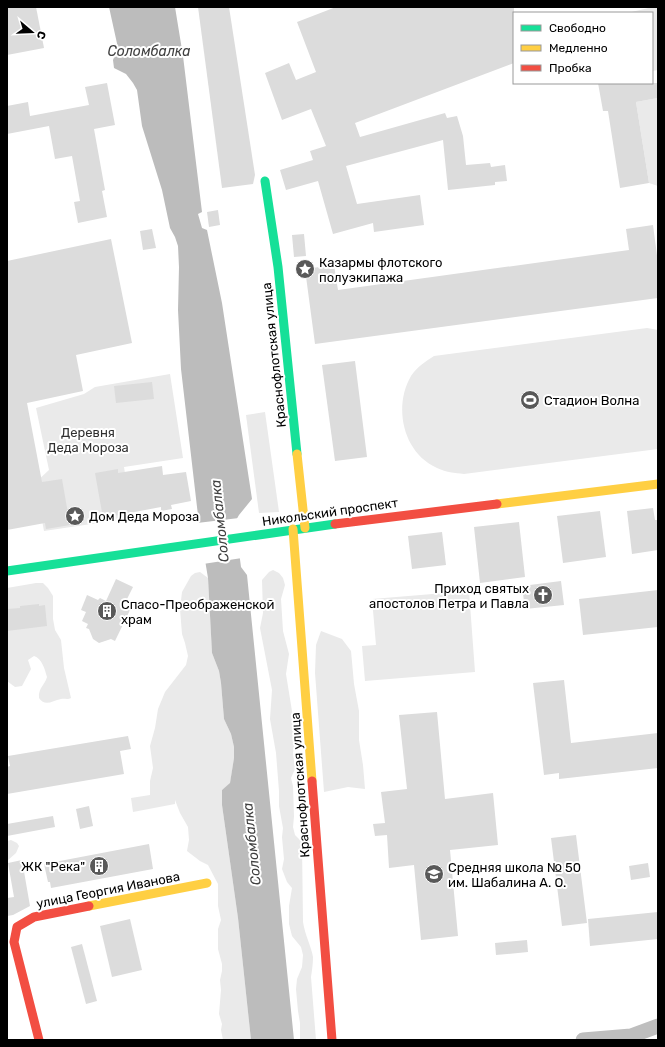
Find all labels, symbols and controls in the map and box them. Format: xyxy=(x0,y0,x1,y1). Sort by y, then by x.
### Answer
north arrow xyxy=(12,12,52,52)
legend xyxy=(513,12,653,84)
text: Свободно xyxy=(549,21,606,35)
text: С xyxy=(33,29,48,41)
text: Медленно xyxy=(549,41,608,55)
water label: Соломбалка xyxy=(108,43,190,60)
text: Пробка xyxy=(549,61,592,75)
place label: Казармы флотского полуэкипажа xyxy=(319,255,442,285)
place icon: Казармы флотского полуэкипажа xyxy=(294,258,316,280)
street label: Краснофлотская улица xyxy=(259,282,289,428)
sports icon: Стадион Волна xyxy=(519,389,541,411)
place label: Стадион Волна xyxy=(544,393,639,408)
park label: Деревня Деда Мороза xyxy=(47,425,129,455)
water label: Соломбалка xyxy=(207,479,233,563)
street label: Никольский проспект xyxy=(261,495,399,529)
place icon: Дом Деда Мороза xyxy=(64,505,86,527)
place label: Дом Деда Мороза xyxy=(89,509,199,524)
place label: Приход святых апостолов Петра и Павла xyxy=(369,581,529,611)
church icon: Приход святых апостолов Петра и Павла xyxy=(532,584,554,606)
place label: Спасо-Преображенской храм xyxy=(121,597,274,627)
building icon: Спасо-Преображенской храм xyxy=(96,600,118,622)
street label: Краснофлотская улица xyxy=(287,712,313,858)
water label: Соломбалка xyxy=(239,802,265,886)
building icon: ЖК "Река" xyxy=(88,855,110,877)
place label: ЖК "Река" xyxy=(21,859,85,874)
place label: Средняя школа № 50 им. Шабалина А. О. xyxy=(448,860,581,890)
school or university icon: Средняя школа № 50 им. Шабалина А. О. xyxy=(423,863,445,885)
street label: улица Георгия Иванова xyxy=(35,869,181,911)

